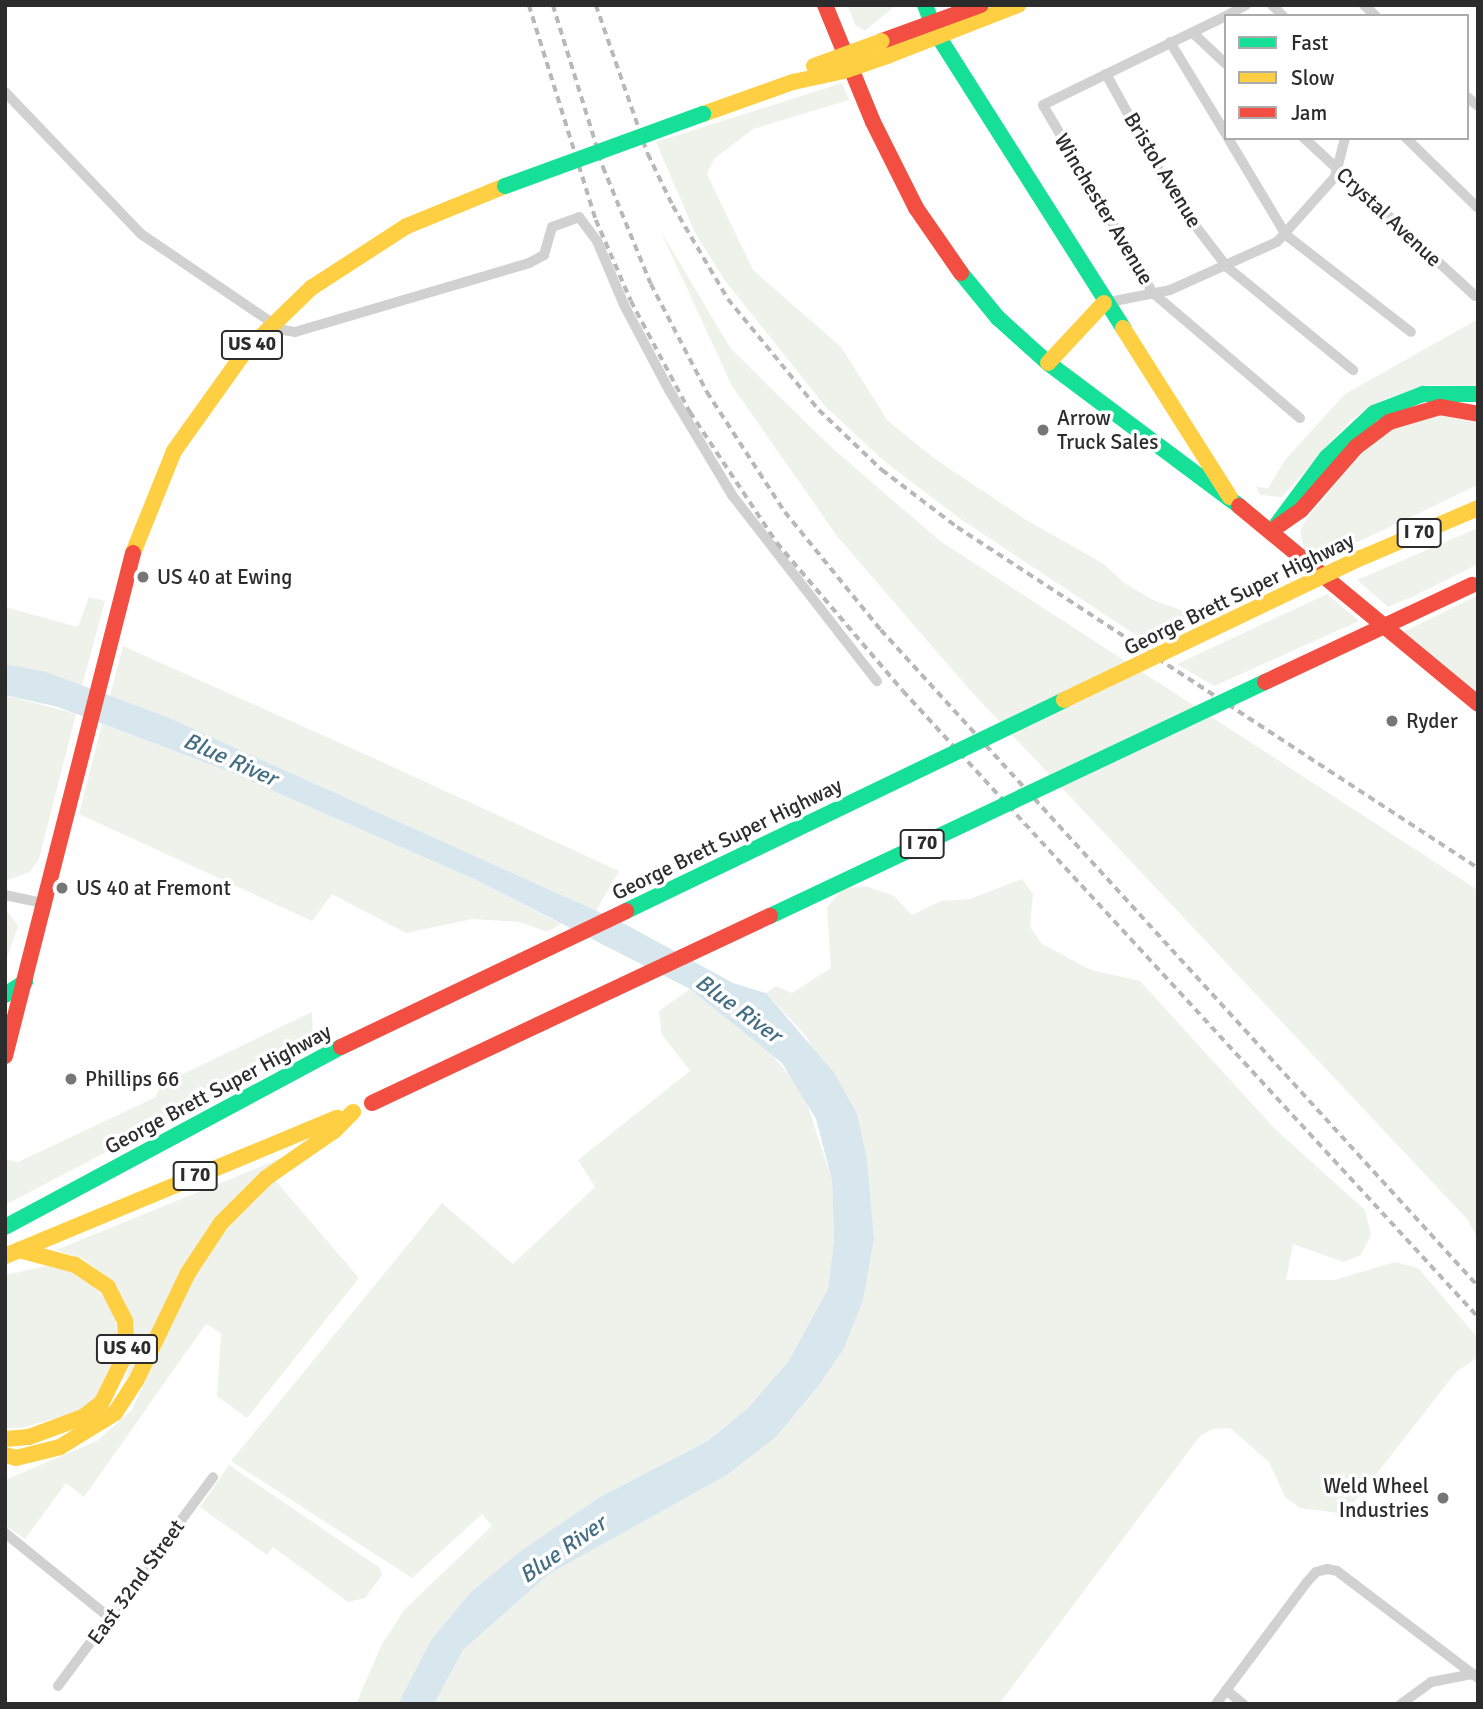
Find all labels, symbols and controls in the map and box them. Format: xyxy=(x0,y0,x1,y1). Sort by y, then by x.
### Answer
legend xyxy=(1224,14,1469,140)
text: Fast xyxy=(1291,30,1328,56)
text: Slow xyxy=(1291,65,1335,91)
text: Jam xyxy=(1291,100,1327,126)
street label: Bristol Avenue xyxy=(1119,108,1207,232)
street label: Winchester Avenue xyxy=(1049,129,1159,289)
street label: Crystal Avenue xyxy=(1331,162,1447,272)
road number: US 40 xyxy=(220,330,284,360)
place label: Arrow Truck Sales xyxy=(1057,405,1158,455)
marker: Arrow Truck Sales xyxy=(1035,422,1051,438)
road number: I 70 xyxy=(1396,518,1442,548)
street label: George Brett Super Highway xyxy=(1120,527,1358,661)
place label: US 40 at Ewing xyxy=(157,564,292,590)
marker: US 40 at Ewing xyxy=(135,569,151,585)
place label: Ryder xyxy=(1406,708,1458,734)
marker: Ryder xyxy=(1384,713,1400,729)
water label: Blue River xyxy=(179,727,281,793)
street label: George Brett Super Highway xyxy=(608,772,846,906)
road number: I 70 xyxy=(899,828,945,860)
place label: US 40 at Fremont xyxy=(76,875,231,901)
marker: US 40 at Fremont xyxy=(54,880,70,896)
water label: Blue River xyxy=(690,969,786,1049)
street label: George Brett Super Highway xyxy=(101,1019,335,1159)
place label: Phillips 66 xyxy=(85,1066,179,1092)
marker: Phillips 66 xyxy=(63,1071,79,1087)
road number: I 70 xyxy=(172,1160,218,1192)
road number: US 40 xyxy=(96,1334,158,1364)
place label: Weld Wheel Industries xyxy=(1323,1473,1429,1523)
marker: Weld Wheel Industries xyxy=(1435,1490,1451,1506)
water label: Blue River xyxy=(514,1510,612,1590)
street label: East 32nd Street xyxy=(82,1515,190,1649)

